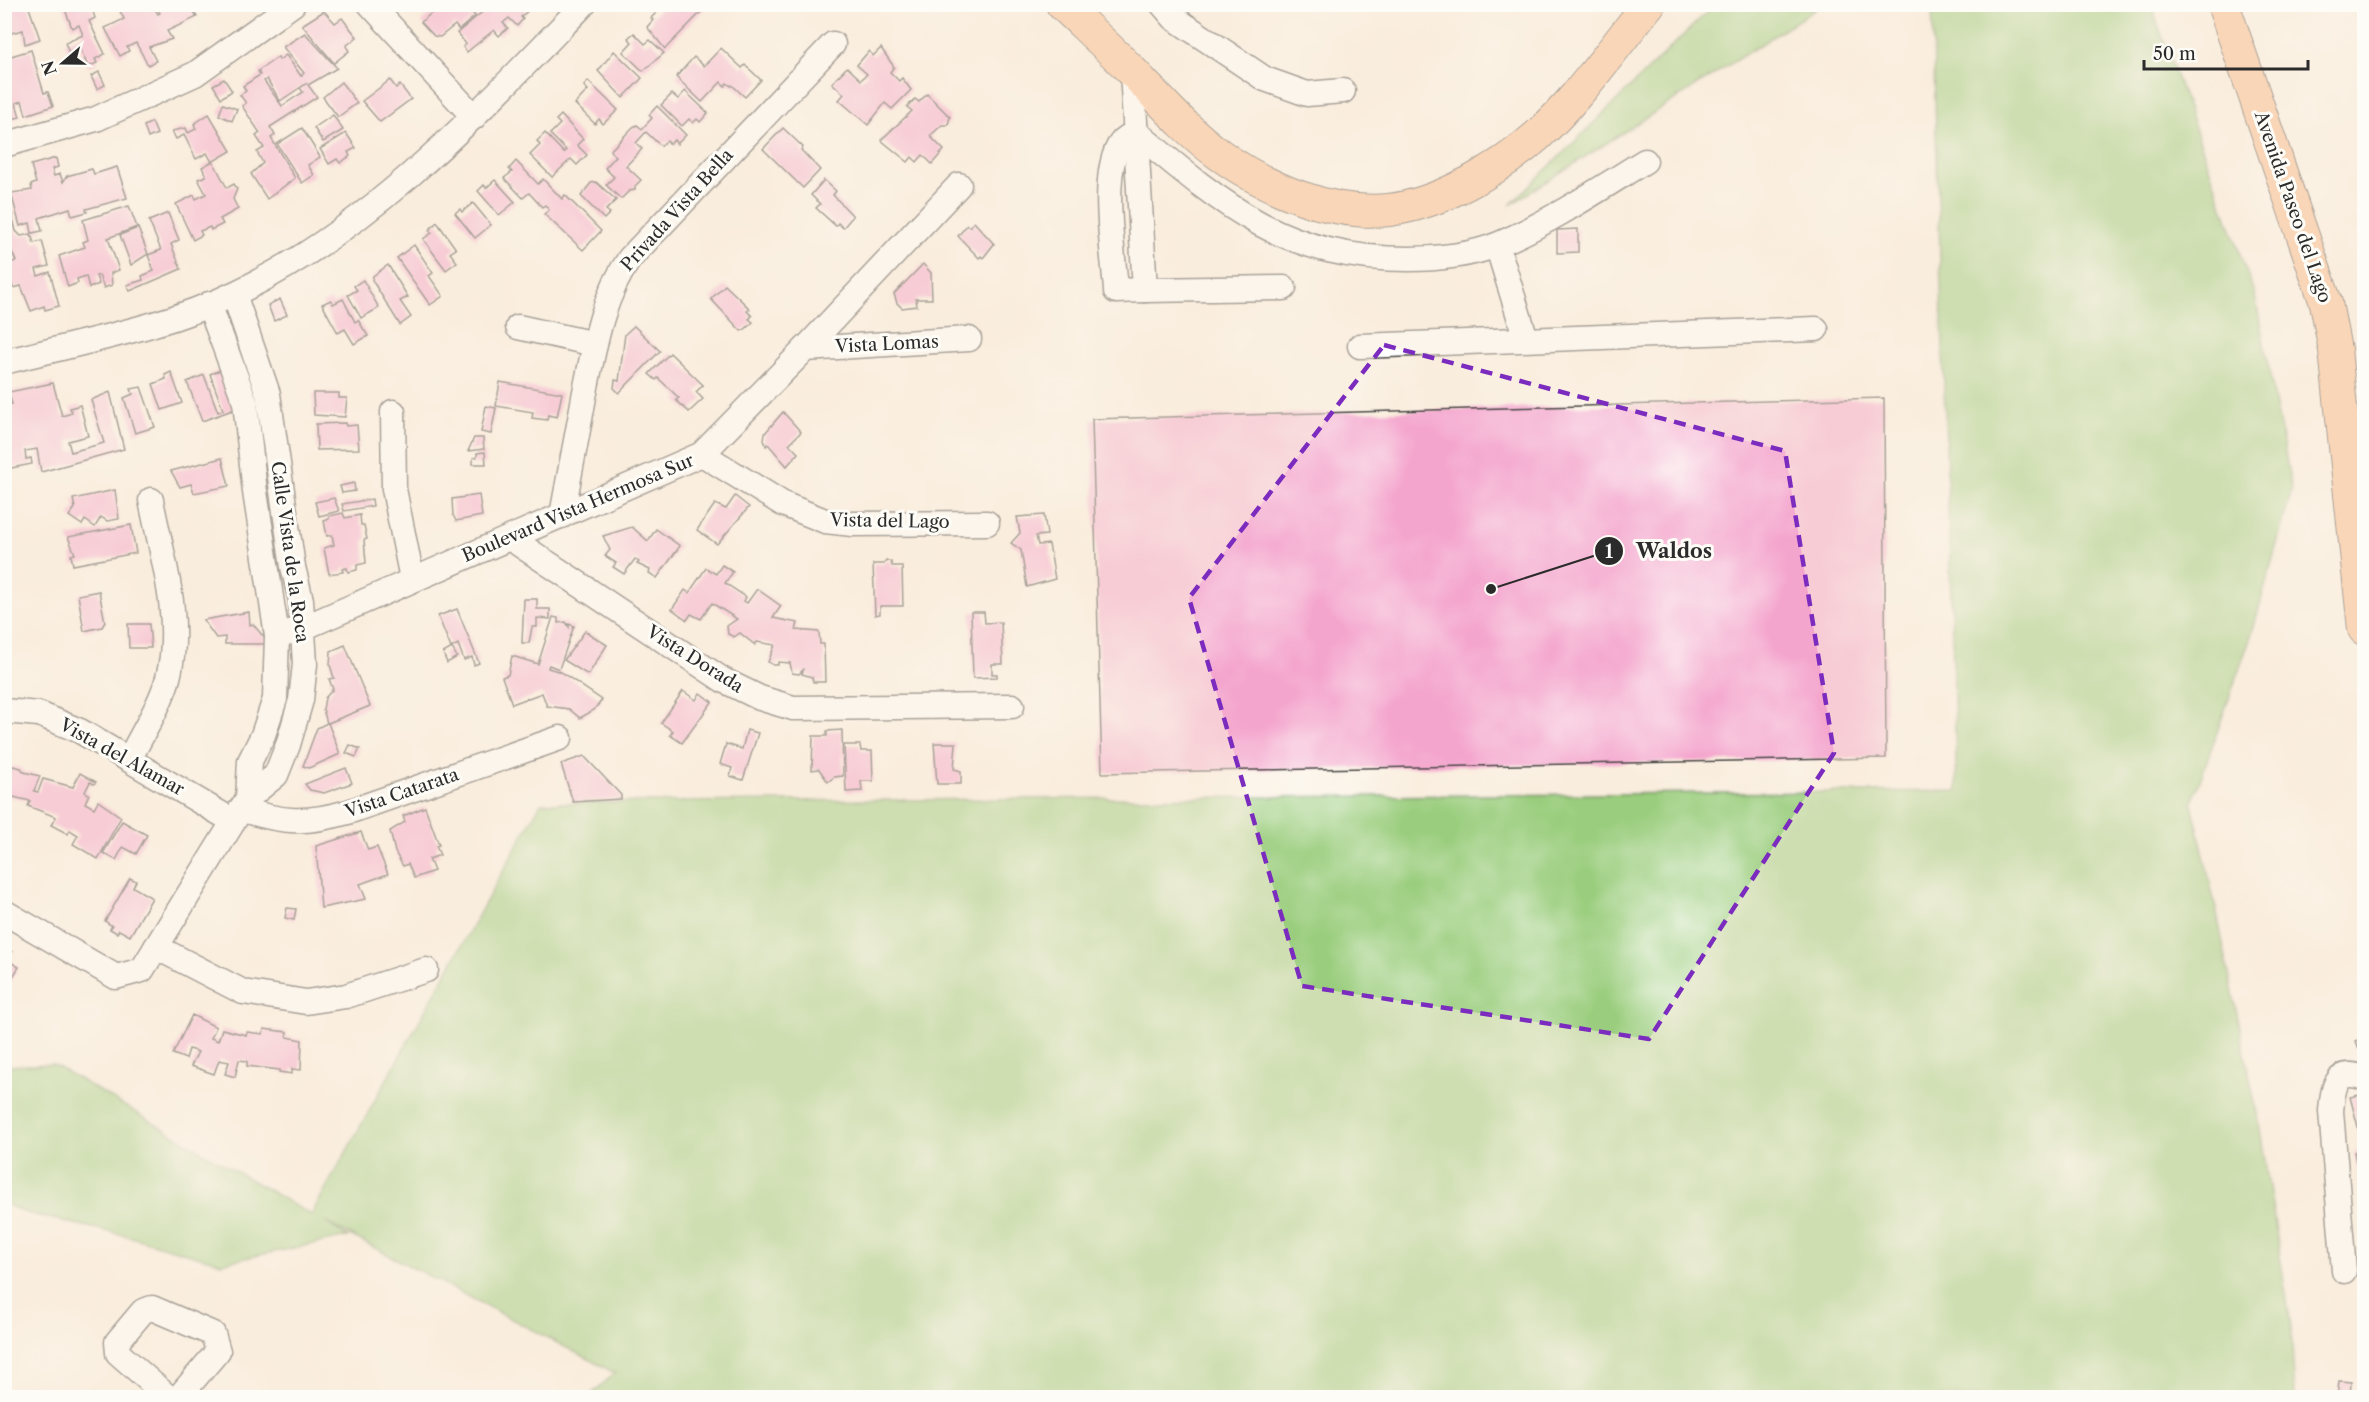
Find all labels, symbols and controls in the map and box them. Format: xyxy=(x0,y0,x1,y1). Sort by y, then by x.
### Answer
north arrow xyxy=(33,33,93,93)
scale bar xyxy=(2144,33,2308,71)
text: 50 m xyxy=(2153,43,2196,65)
text: N xyxy=(37,58,61,78)
street label: Avenida Paseo del Lago xyxy=(2250,107,2336,306)
street label: Privada Vista Bella xyxy=(616,144,738,276)
street label: Vista Lomas xyxy=(834,330,939,358)
street label: Boulevard Vista Hermosa Sur xyxy=(459,449,697,567)
street label: Calle Vista de la Roca xyxy=(266,460,314,645)
street label: Vista del Lago xyxy=(829,509,950,533)
callout: Waldos xyxy=(1594,532,1724,570)
text: Waldos xyxy=(1635,539,1712,563)
text: 1 xyxy=(1605,541,1613,563)
street label: Vista Dorada xyxy=(642,620,748,698)
street label: Vista del Alamar xyxy=(55,713,189,801)
street label: Vista Catarata xyxy=(341,763,462,823)

